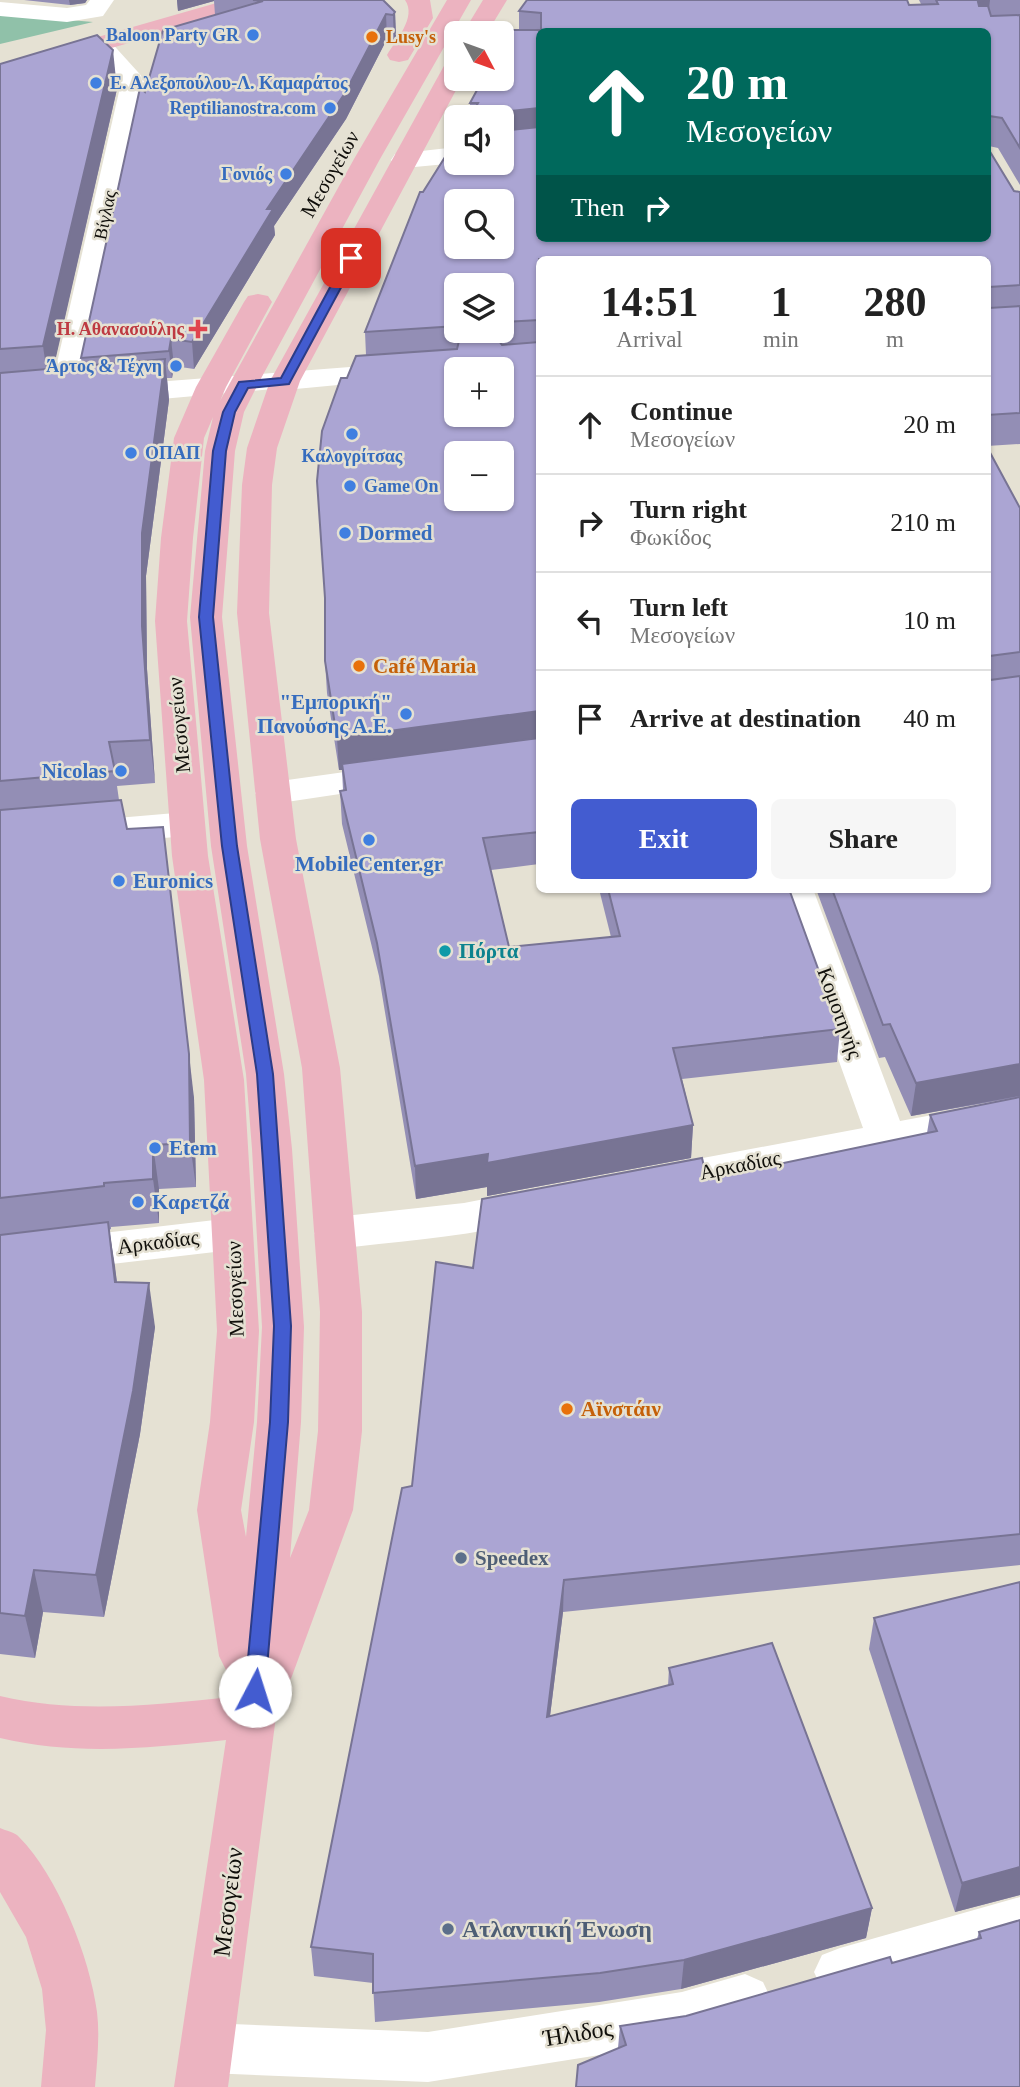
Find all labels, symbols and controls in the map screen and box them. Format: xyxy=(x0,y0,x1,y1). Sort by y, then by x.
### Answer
north arrow xyxy=(444,21,514,91)
map controls xyxy=(444,21,514,511)
place label: Baloon Party GR xyxy=(106,25,240,45)
marker: Baloon Party GR xyxy=(245,27,261,43)
place label: Lusy's xyxy=(386,27,436,47)
marker: Lusy's xyxy=(364,29,380,45)
text: 20 m xyxy=(686,55,788,110)
icon: ahead xyxy=(571,56,662,147)
place label: Ε. Αλεξοπούλου-Λ. Καμαράτος xyxy=(110,73,348,94)
marker: Ε. Αλεξοπούλου-Λ. Καμαράτος xyxy=(88,75,104,91)
place label: Reptilianostra.com xyxy=(170,98,316,118)
marker: Reptilianostra.com xyxy=(322,100,338,116)
button: sound xyxy=(444,105,514,175)
text: Μεσογείων xyxy=(686,113,832,149)
street label: Μεσογείων xyxy=(296,126,364,222)
place label: Γονιός xyxy=(221,164,272,184)
marker: Γονιός xyxy=(278,166,294,182)
street label: Βίγλας xyxy=(90,188,120,242)
button: search xyxy=(444,189,514,259)
icon: right xyxy=(638,189,676,227)
text: Then xyxy=(571,193,624,222)
pin xyxy=(321,228,381,288)
icon: arrive xyxy=(332,239,370,277)
button: layers xyxy=(444,273,514,343)
text: 14:51 xyxy=(601,279,699,325)
text: 1 xyxy=(770,279,791,325)
text: 280 xyxy=(863,279,926,325)
place label: Η. Αθανασούλης xyxy=(57,319,184,339)
marker: Η. Αθανασούλης xyxy=(190,321,206,337)
text: Arrival xyxy=(616,327,683,352)
text: min xyxy=(763,327,799,352)
text: m xyxy=(886,327,904,352)
place label: Άρτος & Τέχνη xyxy=(46,356,162,376)
button: + xyxy=(444,357,514,427)
marker: Άρτος & Τέχνη xyxy=(168,358,184,374)
text: Continue xyxy=(630,397,733,426)
icon: ahead xyxy=(571,406,609,444)
text: 20 m xyxy=(903,410,956,439)
marker: Καλογρίτσας xyxy=(344,426,360,442)
text: Μεσογείων xyxy=(630,427,735,452)
button: − xyxy=(444,441,514,511)
place label: ΟΠΑΠ xyxy=(145,443,200,463)
marker: ΟΠΑΠ xyxy=(123,445,139,461)
place label: Καλογρίτσας xyxy=(302,446,403,466)
place label: Game On xyxy=(364,476,439,496)
marker: Game On xyxy=(342,478,358,494)
text: Turn right xyxy=(630,495,747,524)
icon: right xyxy=(571,504,609,542)
text: 210 m xyxy=(890,508,956,537)
place label: Dormed xyxy=(359,521,433,545)
marker: Dormed xyxy=(337,525,353,541)
text: Φωκίδος xyxy=(630,525,711,550)
text: Turn left xyxy=(630,593,728,622)
icon: left xyxy=(571,602,609,640)
text: 10 m xyxy=(903,606,956,635)
text: Μεσογείων xyxy=(630,623,735,648)
place label: Café Maria xyxy=(373,654,477,678)
marker: Café Maria xyxy=(351,658,367,674)
street label: Μεσογείων xyxy=(163,676,195,774)
place label: "Εμπορική" Πανούσης Α.Ε. xyxy=(257,690,392,738)
icon: arrive xyxy=(571,700,609,738)
text: Arrive at destination xyxy=(630,704,861,733)
text: 40 m xyxy=(903,704,956,733)
marker: "Εμπορική" Πανούσης Α.Ε. xyxy=(398,706,414,722)
place label: Nicolas xyxy=(42,759,107,783)
marker: Nicolas xyxy=(113,763,129,779)
button: Exit xyxy=(571,799,757,879)
button: Share xyxy=(771,799,956,879)
marker: MobileCenter.gr xyxy=(361,832,377,848)
place label: MobileCenter.gr xyxy=(295,852,443,876)
place label: Euronics xyxy=(133,869,213,893)
marker: Euronics xyxy=(111,873,127,889)
place label: Πόρτα xyxy=(459,939,519,963)
marker: Πόρτα xyxy=(437,943,453,959)
street label: Κομοτηνής xyxy=(812,964,868,1063)
place label: Etem xyxy=(169,1136,217,1160)
marker: Etem xyxy=(147,1140,163,1156)
street label: Αρκαδίας xyxy=(698,1145,783,1185)
place label: Καρετζά xyxy=(152,1190,230,1214)
marker: Καρετζά xyxy=(130,1194,146,1210)
street label: Αρκαδίας xyxy=(116,1225,201,1259)
street label: Μεσογείων xyxy=(221,1241,249,1337)
place label: Αϊνστάιν xyxy=(581,1397,661,1421)
marker: Αϊνστάιν xyxy=(559,1401,575,1417)
place label: Speedex xyxy=(475,1546,549,1570)
marker: Speedex xyxy=(453,1550,469,1566)
position arrow xyxy=(218,1654,292,1728)
street label: Μεσογείων xyxy=(208,1846,248,1958)
place label: Ατλαντική Ένωση xyxy=(462,1916,652,1942)
marker: Ατλαντική Ένωση xyxy=(440,1921,456,1937)
street label: Ήλιδος xyxy=(540,2015,615,2051)

